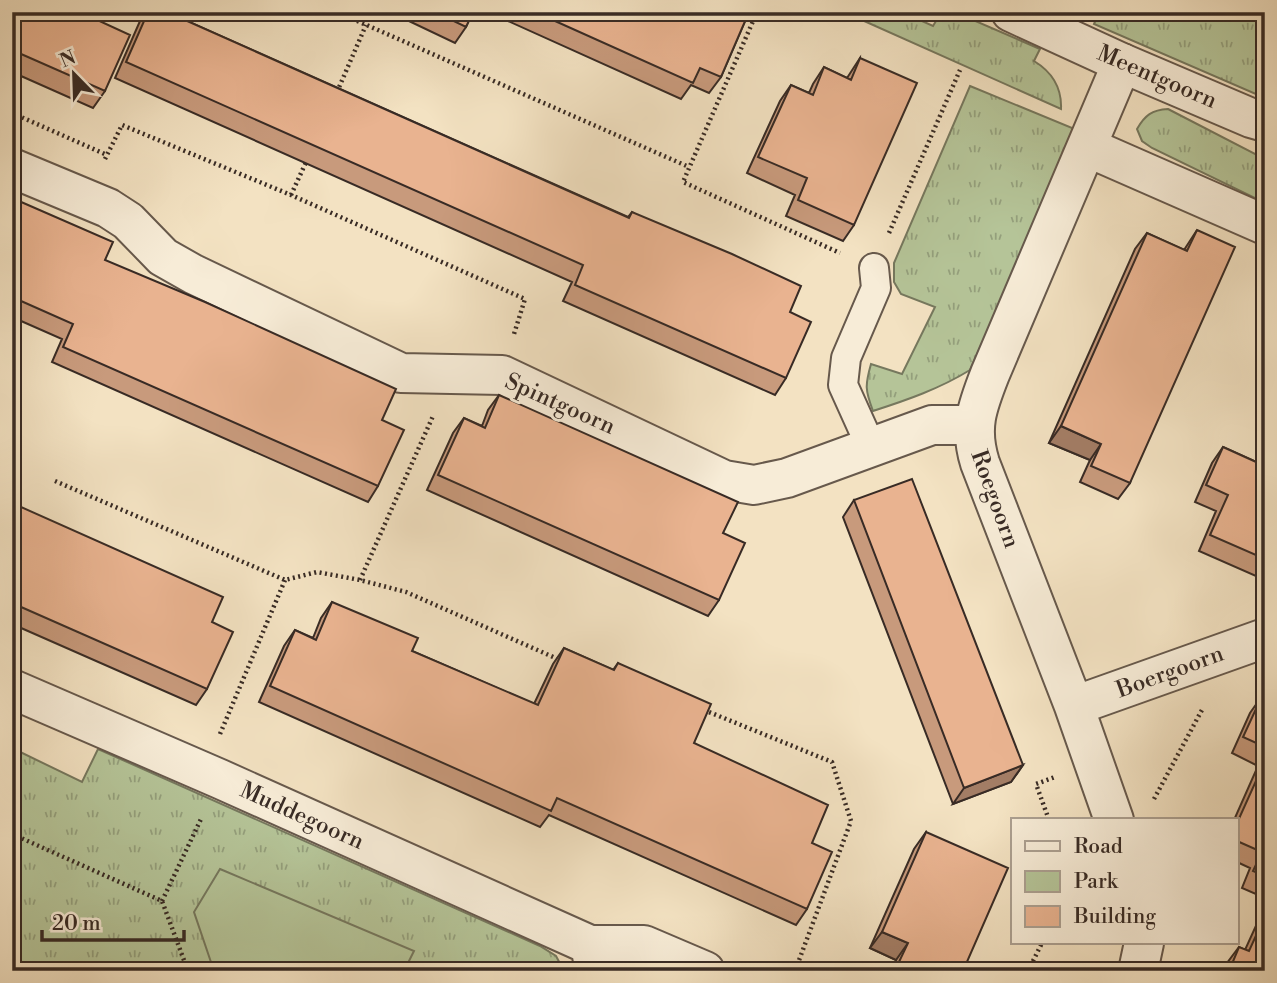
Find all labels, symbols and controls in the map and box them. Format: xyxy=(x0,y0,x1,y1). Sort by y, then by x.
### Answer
north arrow xyxy=(38,38,108,108)
street label: Meentgoorn xyxy=(1093,39,1221,115)
text: N xyxy=(56,45,79,73)
street label: Spintgoorn xyxy=(501,367,620,441)
street label: Roegoorn xyxy=(964,446,1026,552)
street label: Boergoorn xyxy=(1112,640,1228,705)
street label: Muddegoorn xyxy=(236,776,369,856)
legend xyxy=(1011,818,1238,944)
text: Road xyxy=(1074,834,1123,860)
text: Park xyxy=(1074,869,1119,895)
scale bar xyxy=(42,899,184,943)
text: Building xyxy=(1073,904,1156,930)
text: 20 m xyxy=(52,911,101,937)

